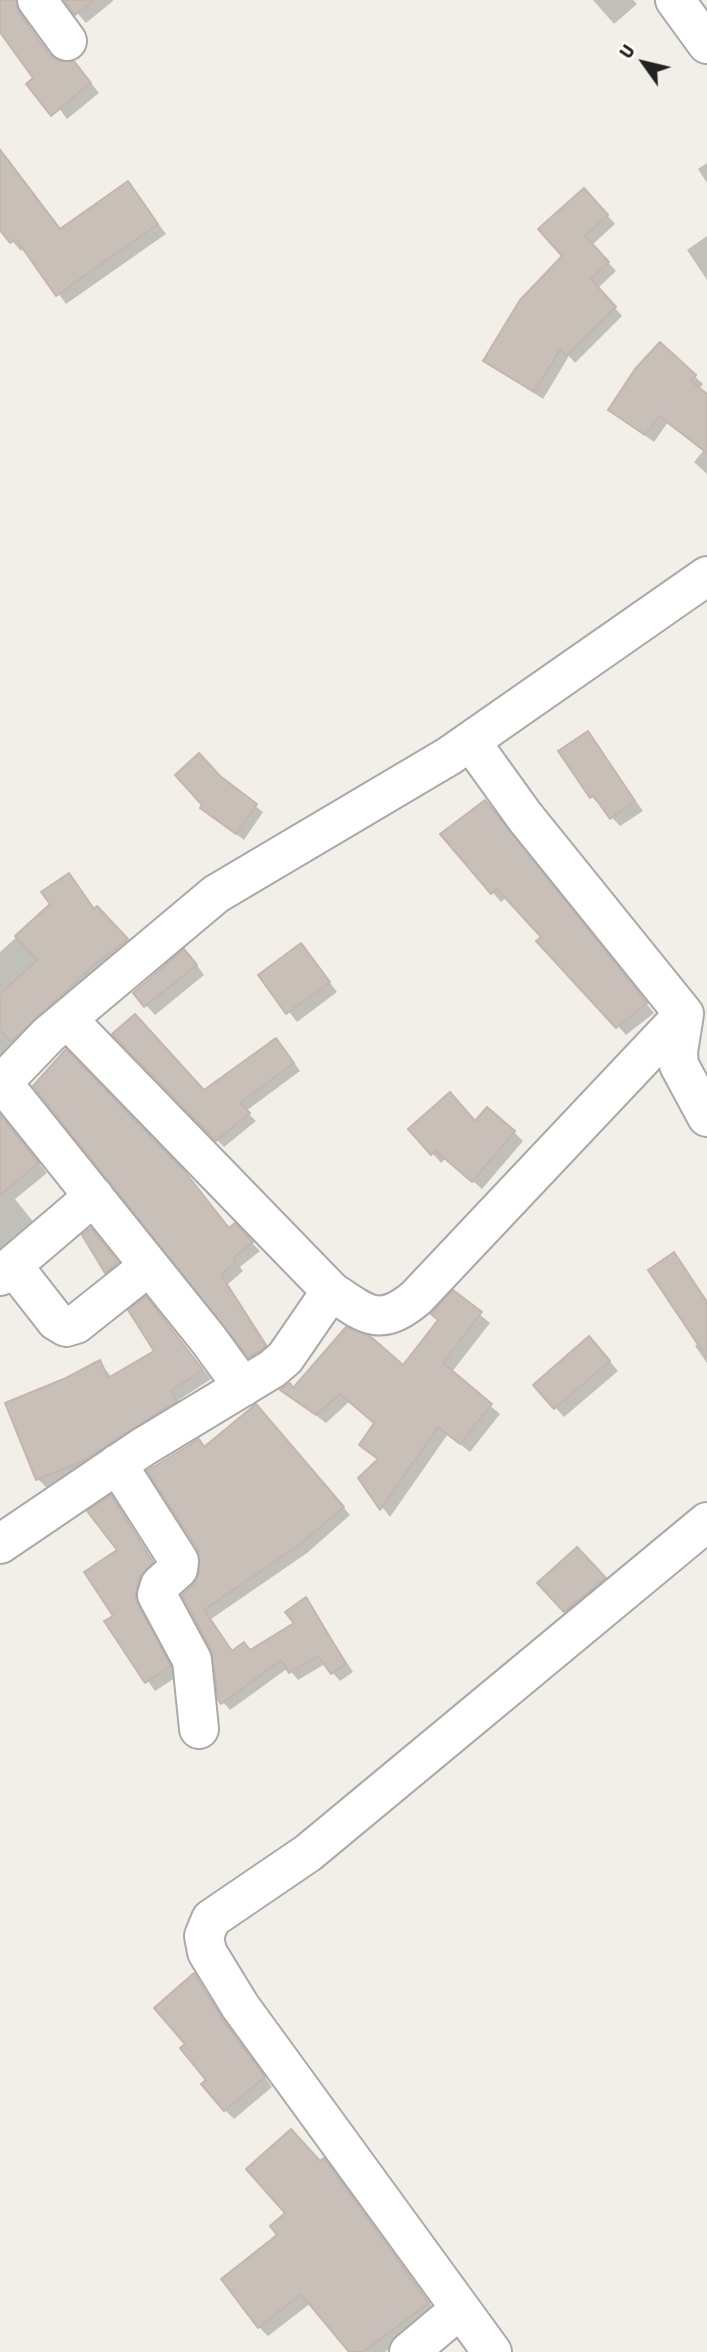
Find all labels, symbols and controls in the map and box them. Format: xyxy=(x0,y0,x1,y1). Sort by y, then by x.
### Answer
north arrow xyxy=(609,28,679,98)
text: U xyxy=(614,40,639,62)

